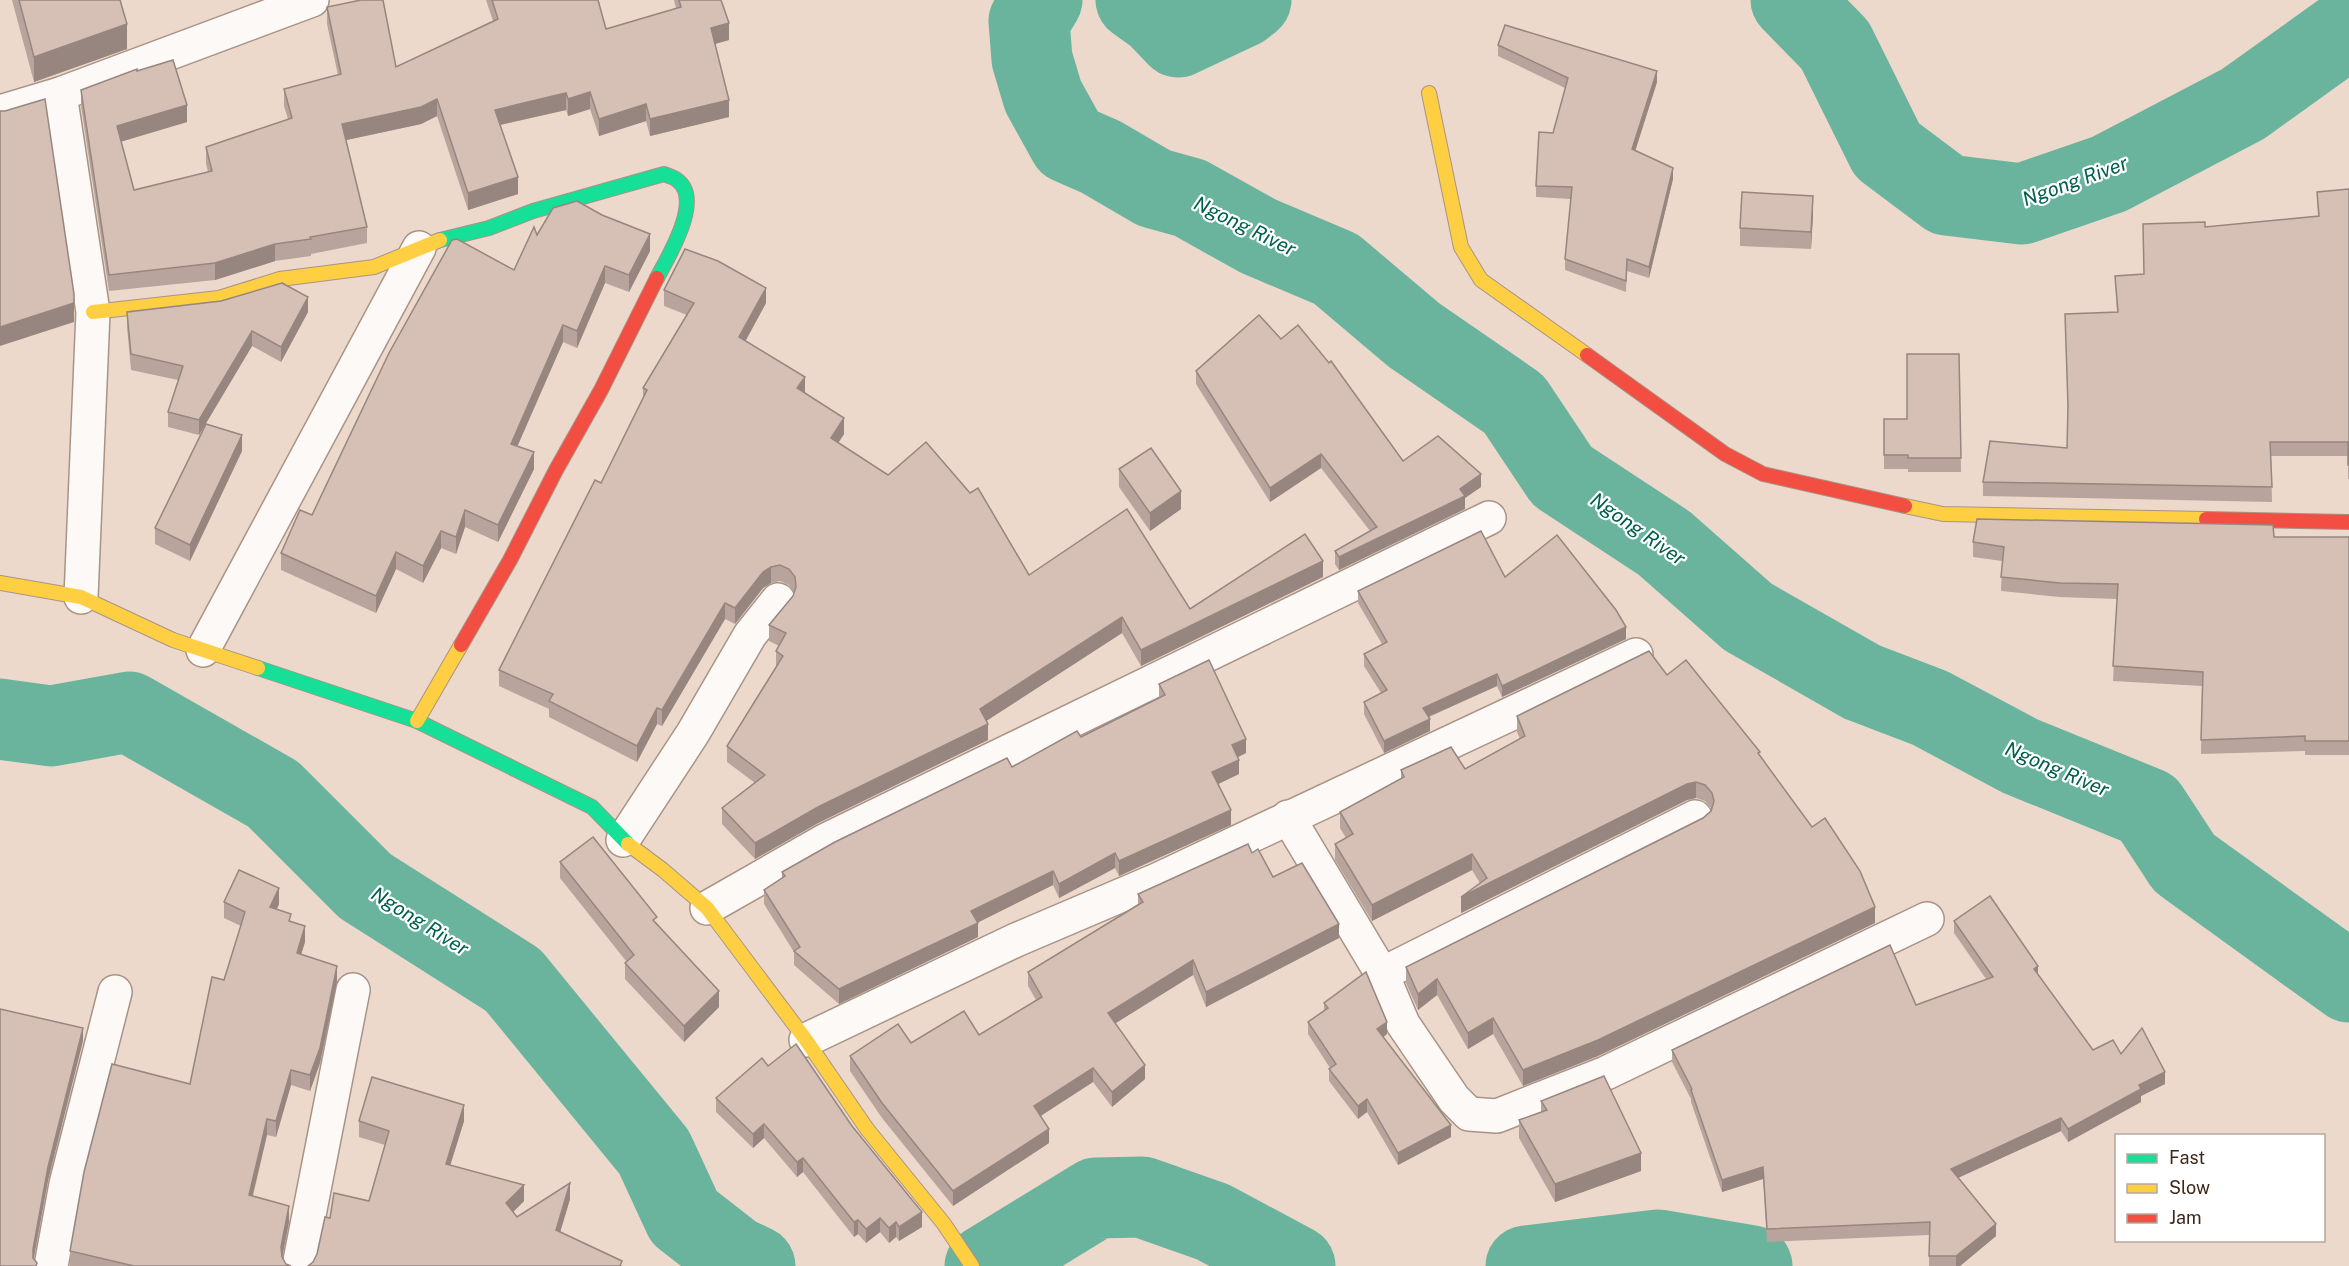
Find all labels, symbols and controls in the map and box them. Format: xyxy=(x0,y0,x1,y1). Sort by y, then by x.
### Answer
water label: Ngong River xyxy=(2019,151,2131,211)
water label: Ngong River xyxy=(1190,191,1300,261)
water label: Ngong River xyxy=(1586,487,1690,571)
water label: Ngong River xyxy=(2001,736,2113,802)
water label: Ngong River xyxy=(367,882,474,961)
legend xyxy=(2115,1134,2325,1242)
text: Fast xyxy=(2169,1147,2205,1168)
text: Slow xyxy=(2169,1177,2210,1198)
text: Jam xyxy=(2169,1207,2202,1228)

